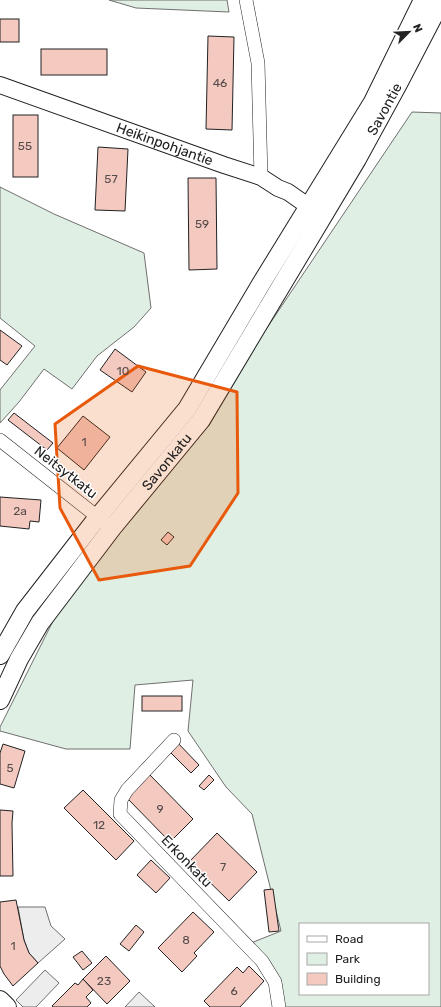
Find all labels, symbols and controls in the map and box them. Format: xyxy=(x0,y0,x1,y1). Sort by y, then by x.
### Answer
north arrow xyxy=(389,12,429,52)
text: N xyxy=(410,22,425,34)
house number: 46 xyxy=(213,76,227,90)
street label: Savontie xyxy=(364,80,406,138)
street label: Heikinpohjantie xyxy=(114,119,216,169)
house number: 55 xyxy=(18,139,32,153)
house number: 57 xyxy=(104,172,118,186)
house number: 59 xyxy=(195,217,209,231)
house number: 10 xyxy=(117,364,129,378)
street label: Savonkatu xyxy=(139,430,196,494)
house number: 1 xyxy=(81,435,87,449)
street label: Neitsytkatu xyxy=(31,443,101,502)
house number: 2a xyxy=(13,504,27,518)
house number: 5 xyxy=(6,761,14,775)
house number: 9 xyxy=(156,802,164,816)
house number: 12 xyxy=(93,818,105,832)
street label: Erkonkatu xyxy=(158,832,216,891)
house number: 7 xyxy=(220,860,226,874)
legend xyxy=(299,923,429,995)
text: Road xyxy=(335,932,363,946)
house number: 8 xyxy=(182,933,190,947)
house number: 1 xyxy=(10,939,16,953)
text: Park xyxy=(335,952,361,966)
text: Building xyxy=(335,972,381,986)
house number: 23 xyxy=(97,974,111,988)
house number: 6 xyxy=(230,984,238,998)

